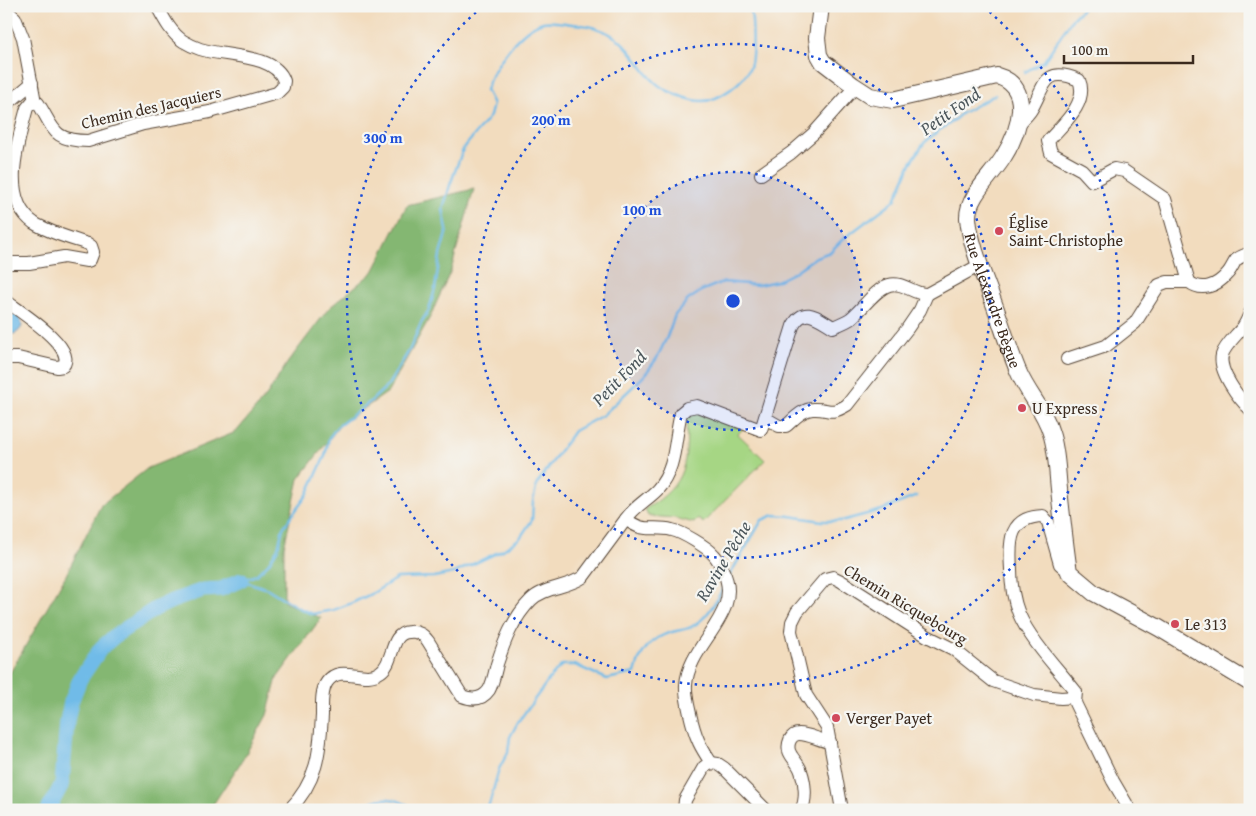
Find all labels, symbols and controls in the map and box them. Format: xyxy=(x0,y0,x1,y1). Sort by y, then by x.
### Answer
scale bar xyxy=(1064,32,1192,64)
text: 100 m xyxy=(1071,39,1109,60)
street label: Chemin des Jacquiers xyxy=(79,79,223,135)
water label: Petit Fond xyxy=(913,80,986,142)
text: 200 m xyxy=(531,109,571,130)
text: 300 m xyxy=(363,127,403,148)
text: 100 m xyxy=(622,199,662,220)
place label: Église Saint-Christophe xyxy=(1009,210,1123,252)
marker: Église Saint-Christophe xyxy=(993,225,1005,237)
street label: Rue Alexandre Bègue xyxy=(959,231,1028,372)
centre of rings xyxy=(724,292,742,310)
water label: Petit Fond xyxy=(585,344,653,413)
place label: U Express xyxy=(1032,396,1098,420)
marker: U Express xyxy=(1016,402,1028,414)
water label: Ravine Pêche xyxy=(688,516,758,607)
street label: Chemin Ricquebourg xyxy=(840,558,972,650)
place label: Le 313 xyxy=(1185,612,1227,636)
marker: Le 313 xyxy=(1169,618,1181,630)
place label: Verger Payet xyxy=(846,706,933,730)
marker: Verger Payet xyxy=(830,712,842,724)

